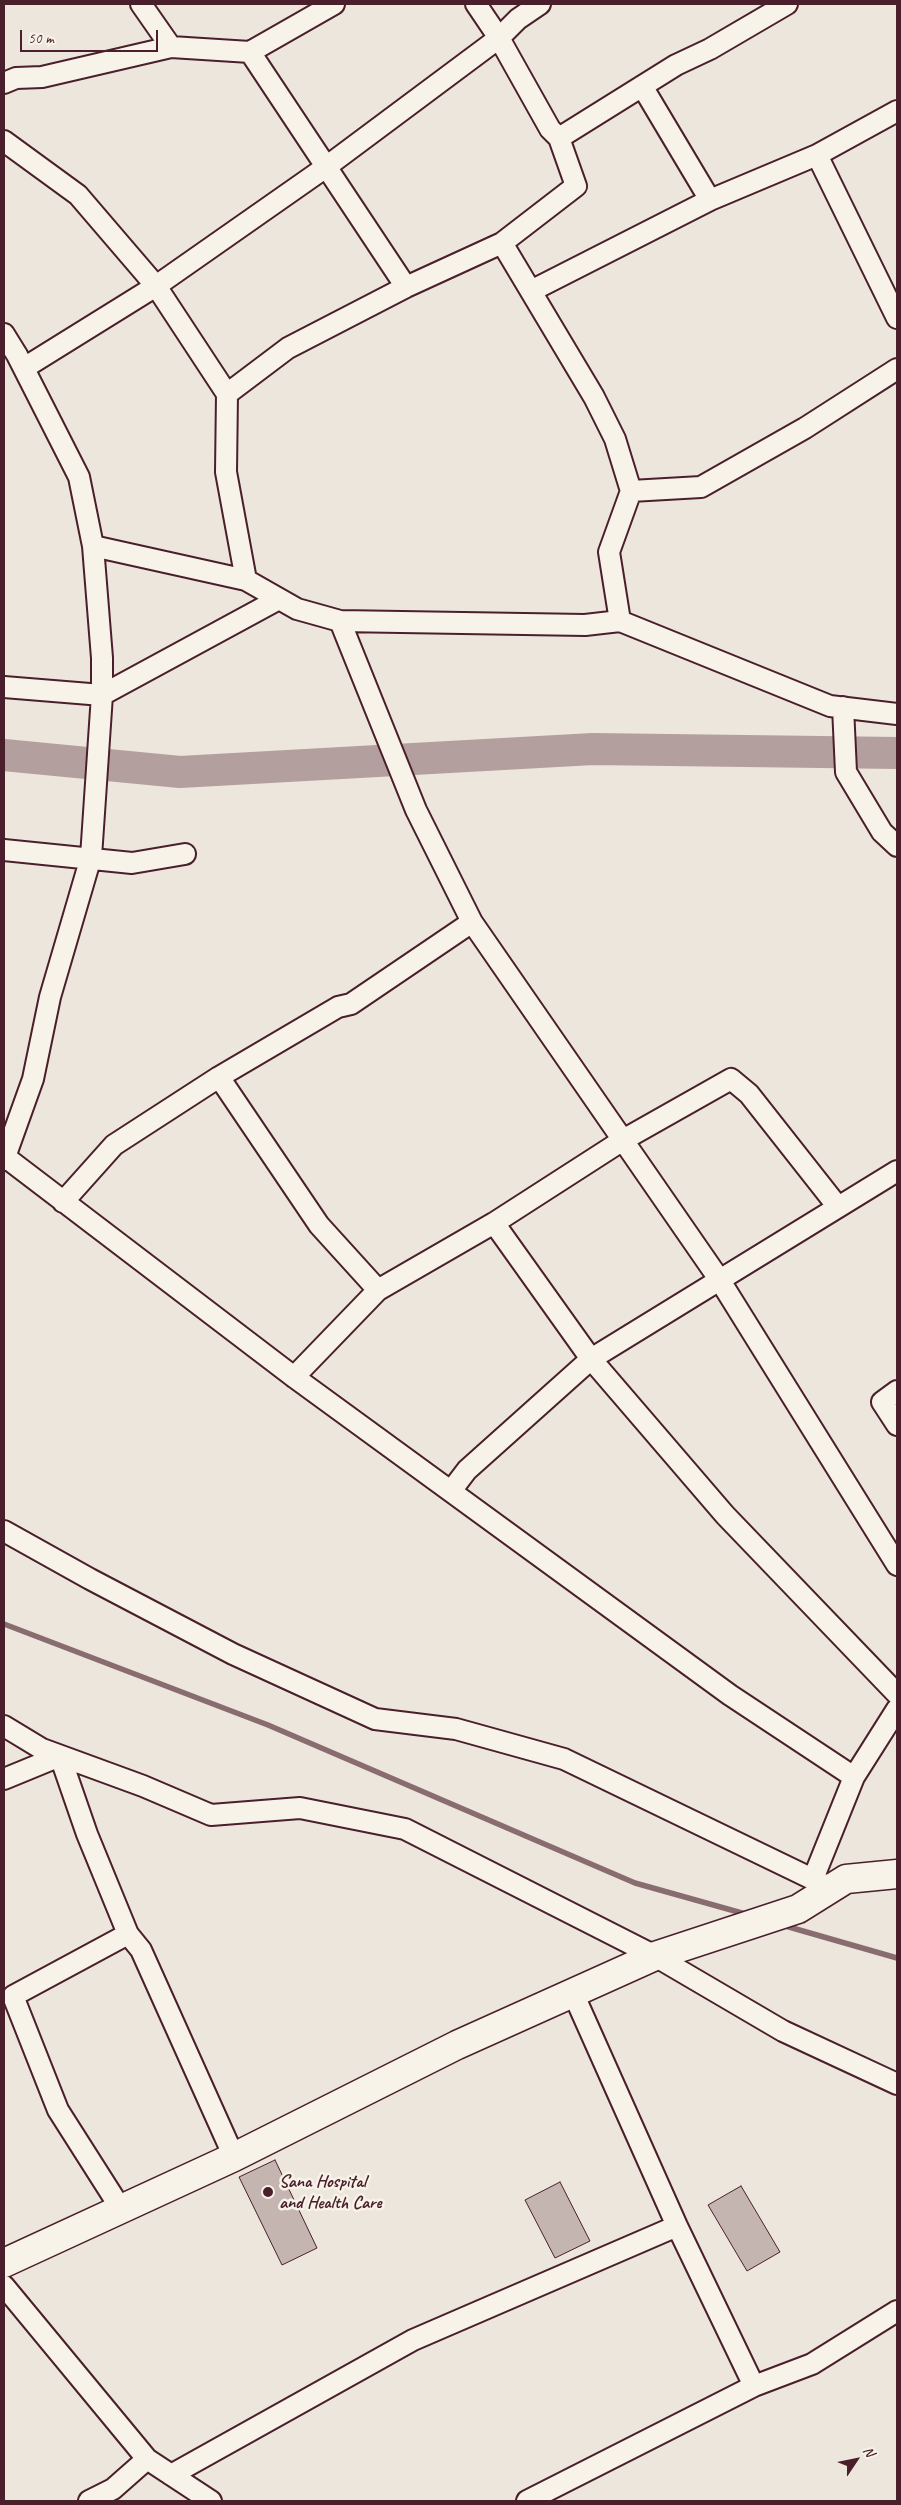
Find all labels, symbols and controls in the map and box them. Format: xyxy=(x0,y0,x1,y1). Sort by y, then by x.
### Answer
scale bar xyxy=(22,20,160,52)
text: 50 m xyxy=(28,29,54,48)
place label: Sana Hospital and Health Care xyxy=(279,2171,382,2214)
marker: Sana Hospital and Health Care xyxy=(261,2185,275,2199)
north arrow xyxy=(831,2435,881,2485)
text: N xyxy=(859,2443,878,2460)

